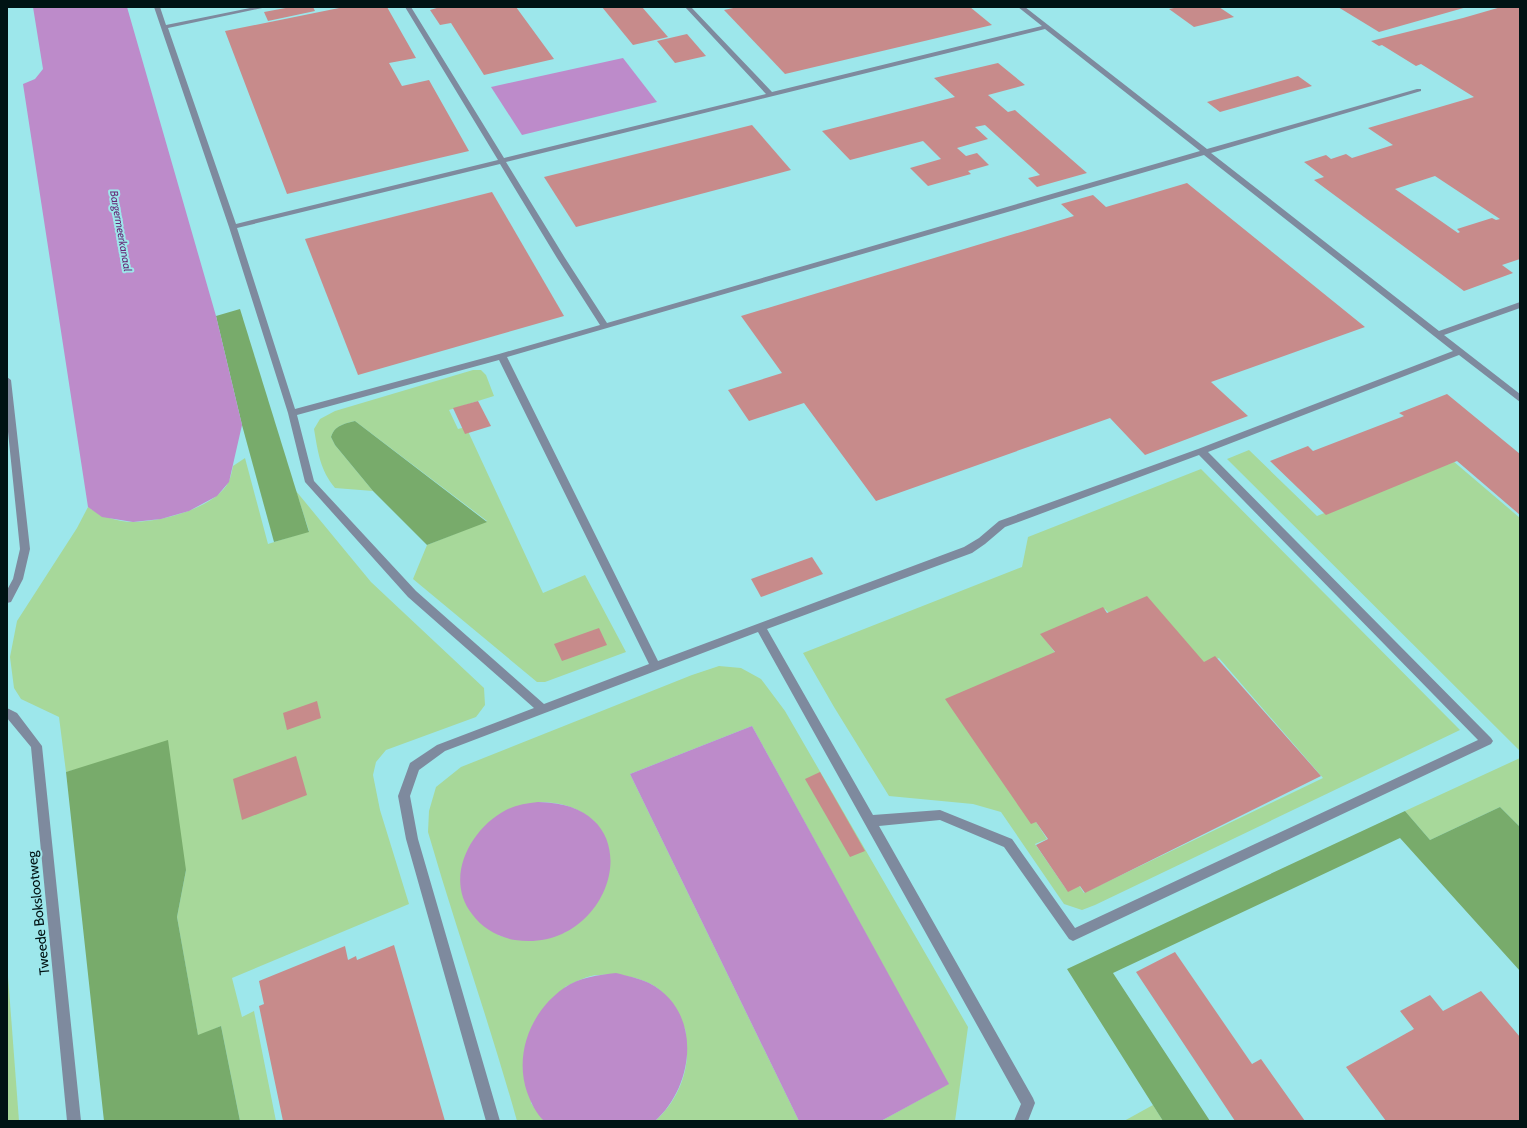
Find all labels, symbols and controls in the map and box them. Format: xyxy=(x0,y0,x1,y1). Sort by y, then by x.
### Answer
water label: Bargermeerkanaal xyxy=(107,189,135,273)
street label: Tweede Bokslootweg xyxy=(22,849,53,976)

